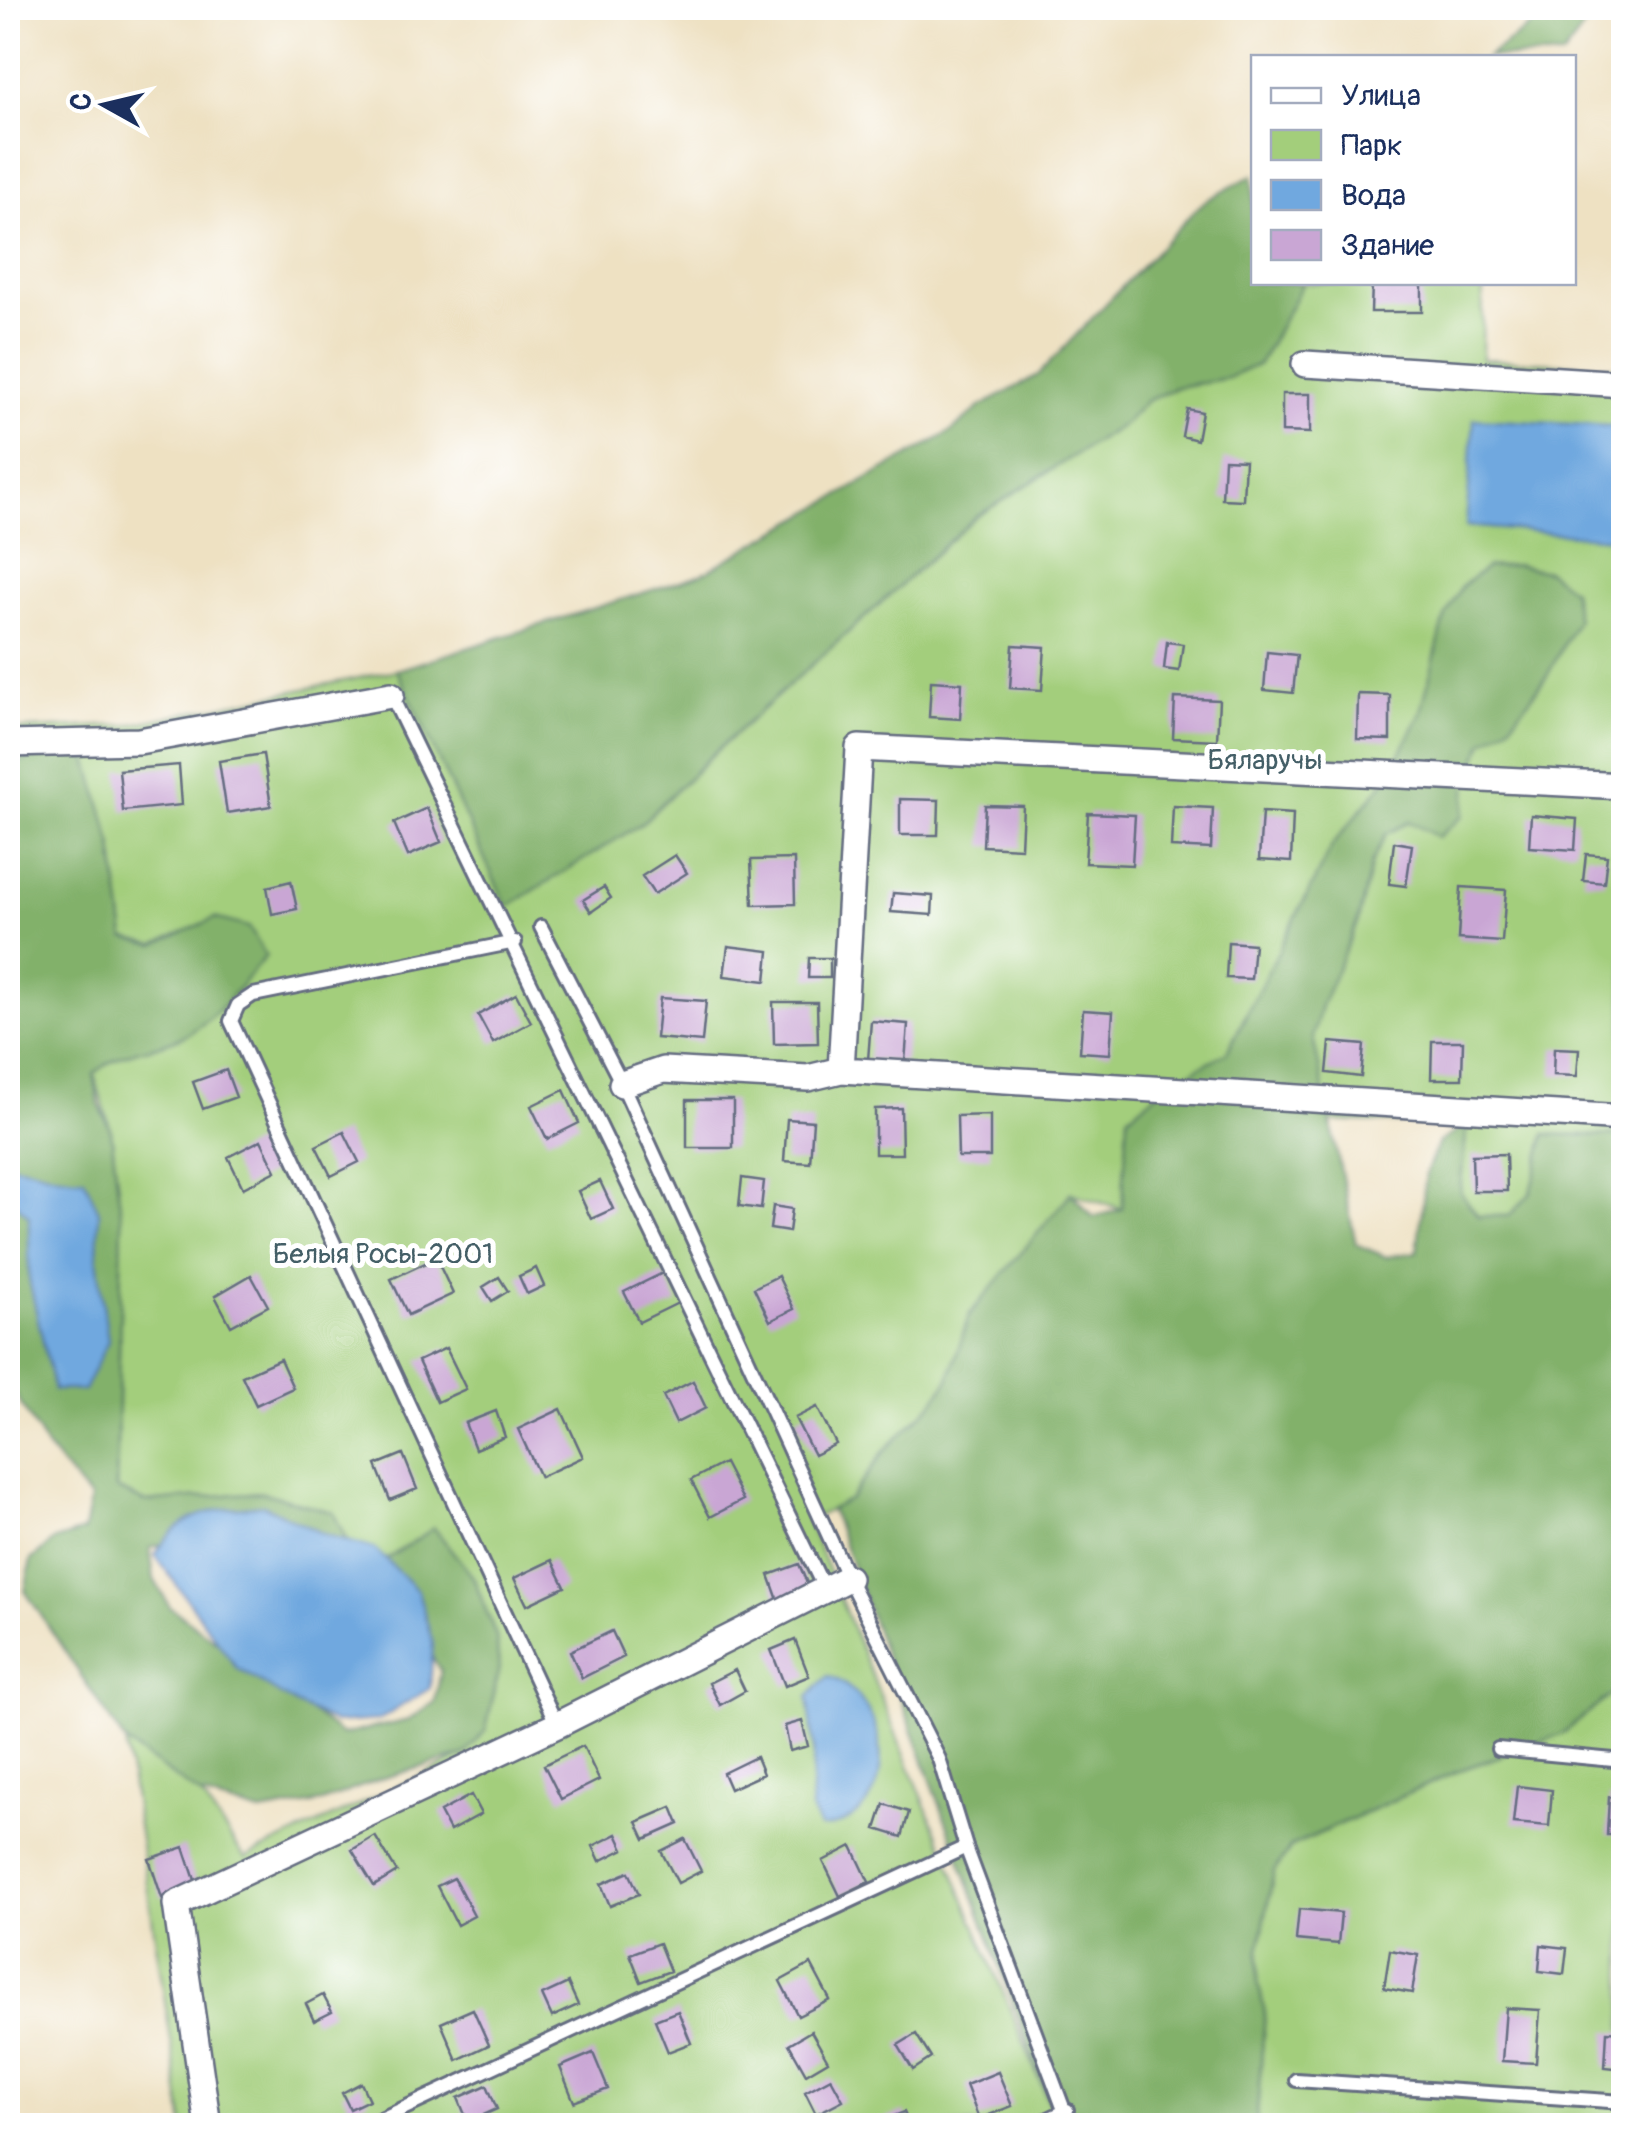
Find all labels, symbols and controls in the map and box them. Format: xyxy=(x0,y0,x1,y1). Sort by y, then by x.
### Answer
north arrow xyxy=(55,55,155,155)
legend xyxy=(1251,55,1576,285)
text: Улица xyxy=(1341,77,1421,114)
text: С xyxy=(63,91,100,113)
text: Парк xyxy=(1341,127,1403,164)
text: Вода xyxy=(1341,177,1406,214)
text: Здание xyxy=(1341,227,1434,264)
park label: Бяларучы xyxy=(1207,743,1323,778)
park label: Белыя Росы-2001 xyxy=(273,1237,493,1272)

